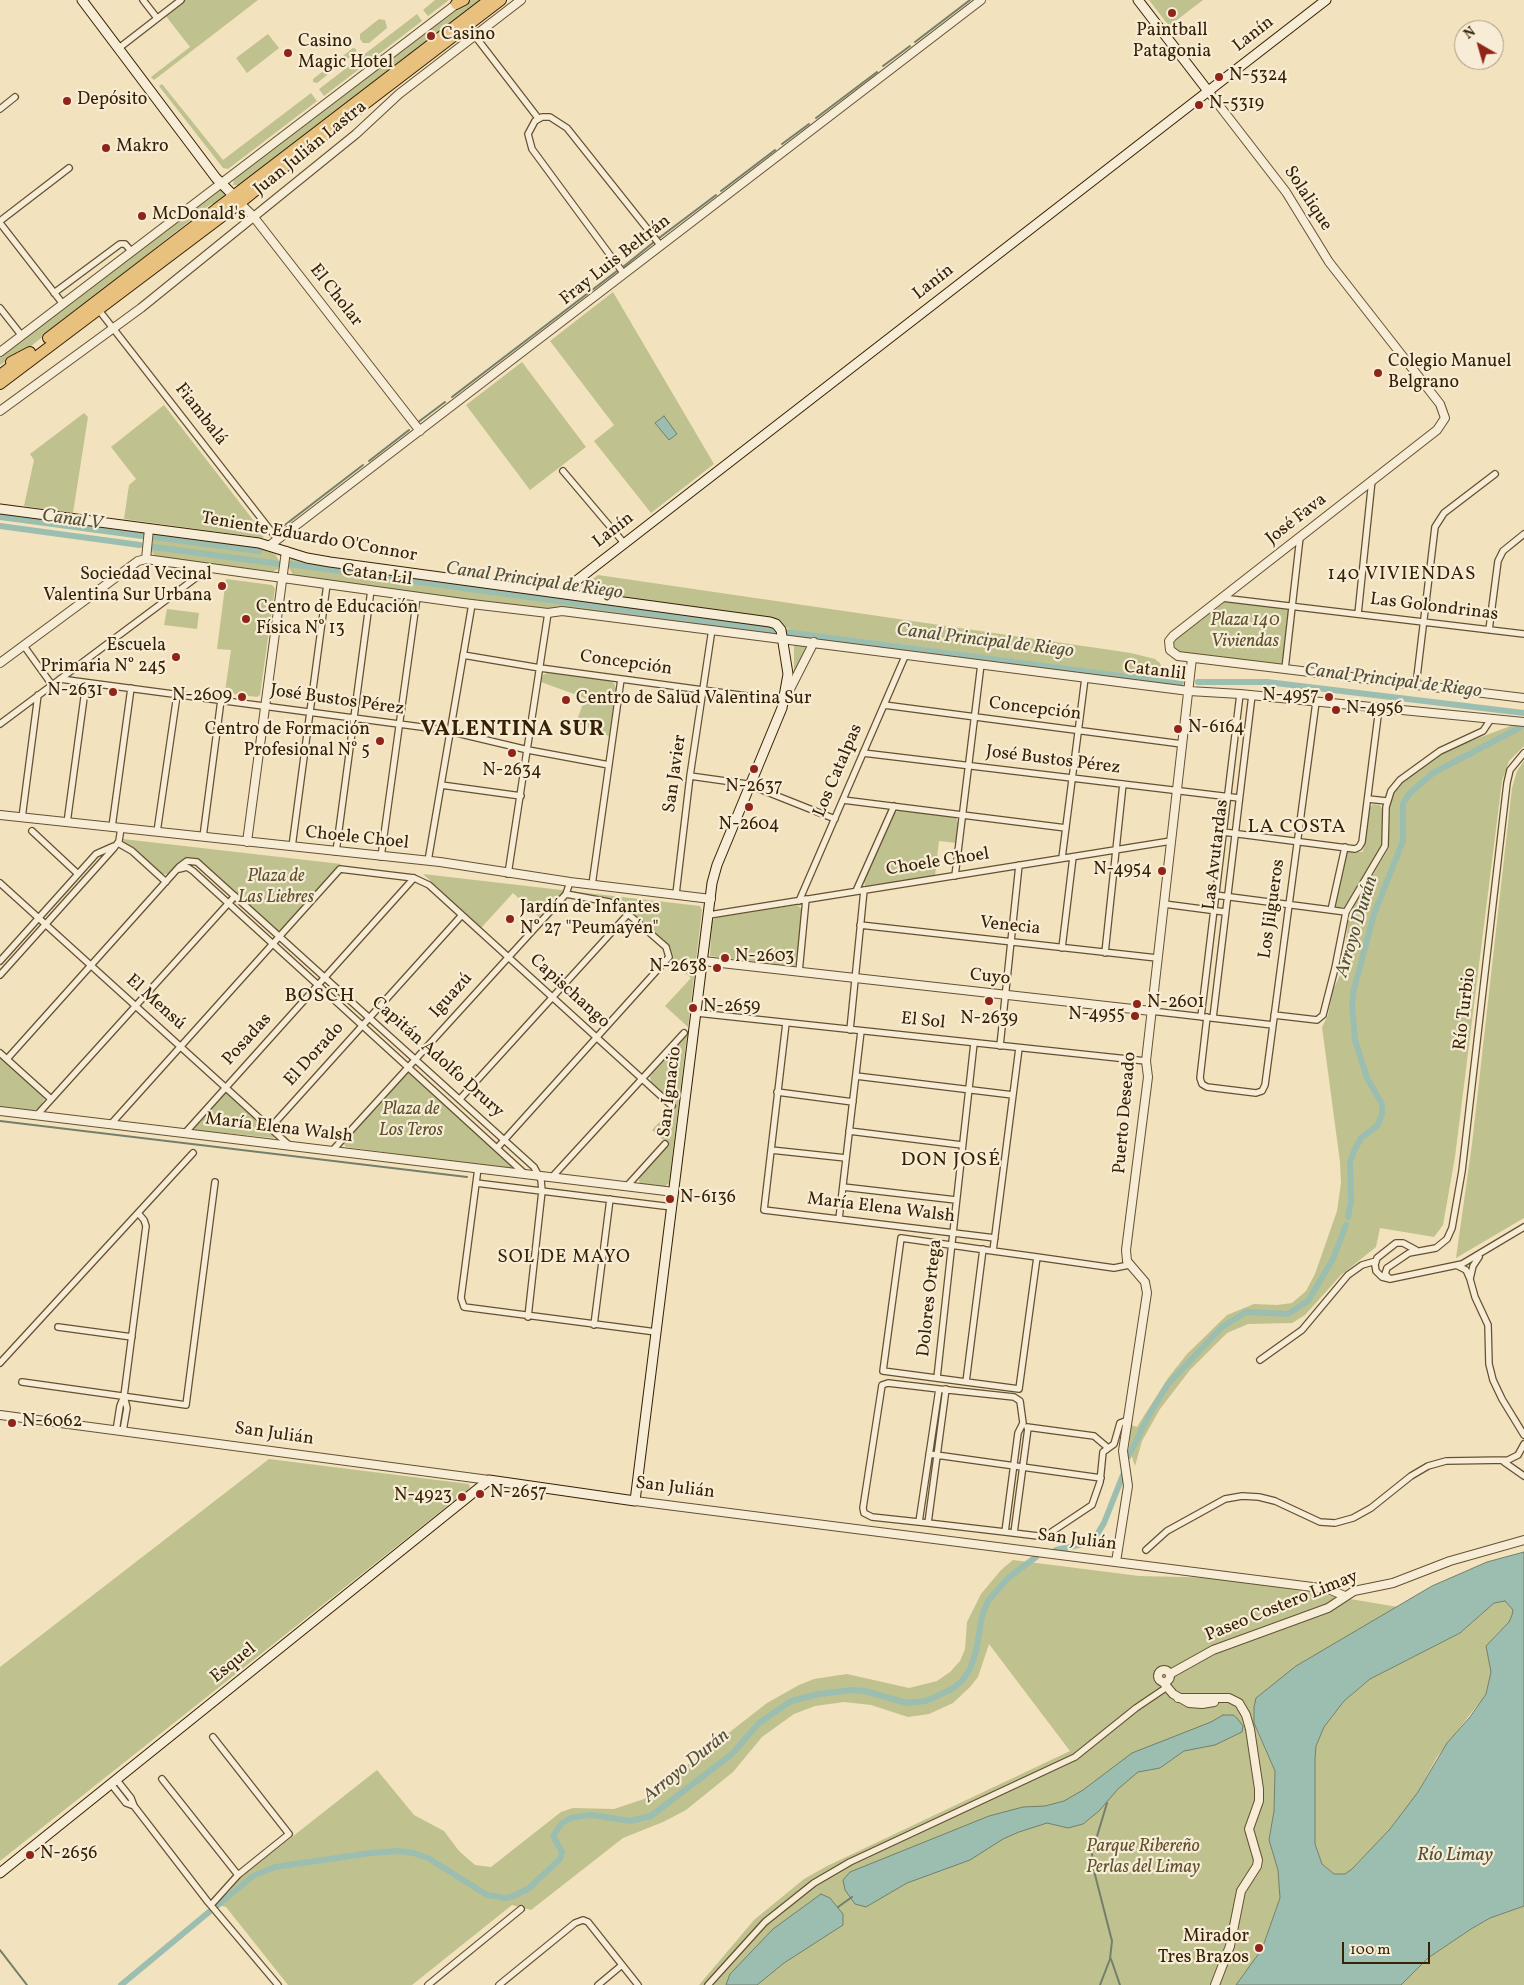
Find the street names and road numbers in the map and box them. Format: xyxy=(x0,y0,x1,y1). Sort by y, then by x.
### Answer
street label: Lanín xyxy=(1229,12,1279,58)
street label: Juan Julián Lastra xyxy=(250,97,372,201)
street label: Solalique xyxy=(1278,163,1336,235)
street label: Fray Luis Beltrán xyxy=(556,211,676,311)
street label: El Cholar xyxy=(304,260,366,332)
street label: Lanín xyxy=(909,260,959,306)
street label: Fiambalá xyxy=(169,380,231,450)
street label: José Fava xyxy=(1262,490,1332,550)
street label: Teniente Eduardo O'Connor xyxy=(199,508,419,568)
street label: Lanín xyxy=(589,508,639,554)
street label: Catan Lil xyxy=(340,560,414,592)
street label: Las Golondrinas xyxy=(1369,589,1499,627)
street label: Concepción xyxy=(579,647,673,681)
street label: Catanlil xyxy=(1123,657,1187,687)
street label: José Bustos Pérez xyxy=(269,681,405,721)
street label: Concepción xyxy=(988,694,1082,726)
street label: Los Catalpas xyxy=(810,721,868,821)
street label: San Javier xyxy=(660,734,692,814)
street label: José Bustos Pérez xyxy=(985,742,1121,780)
street label: Las Avutardas xyxy=(1200,798,1234,912)
street label: Choele Choel xyxy=(304,823,410,855)
street label: Choele Choel xyxy=(885,844,991,882)
street label: Los Jilgueros xyxy=(1255,858,1291,960)
street label: Venecia xyxy=(979,913,1041,941)
street label: Capischango xyxy=(524,950,614,1034)
street label: Cuyo xyxy=(969,965,1011,991)
street label: Río Turbio xyxy=(1450,966,1482,1052)
street label: Iguazú xyxy=(426,969,478,1023)
street label: El Mensú xyxy=(121,970,189,1036)
street label: Capitán Adolfo Drury xyxy=(366,993,508,1123)
street label: Posadas xyxy=(219,1009,277,1071)
street label: El Sol xyxy=(900,1009,946,1035)
street label: El Dorado xyxy=(281,1019,349,1091)
street label: San Ignacio xyxy=(655,1045,687,1139)
street label: Puerto Deseado xyxy=(1110,1051,1142,1175)
street label: María Elena Walsh xyxy=(204,1109,354,1149)
street label: María Elena Walsh xyxy=(806,1189,956,1229)
street label: Dolores Ortega xyxy=(914,1238,948,1358)
street label: San Julián xyxy=(233,1419,315,1451)
street label: San Julián xyxy=(634,1473,716,1505)
street label: San Julián xyxy=(1036,1525,1118,1557)
street label: Paseo Costero Limay xyxy=(1202,1566,1362,1648)
street label: Esquel xyxy=(207,1639,261,1689)

